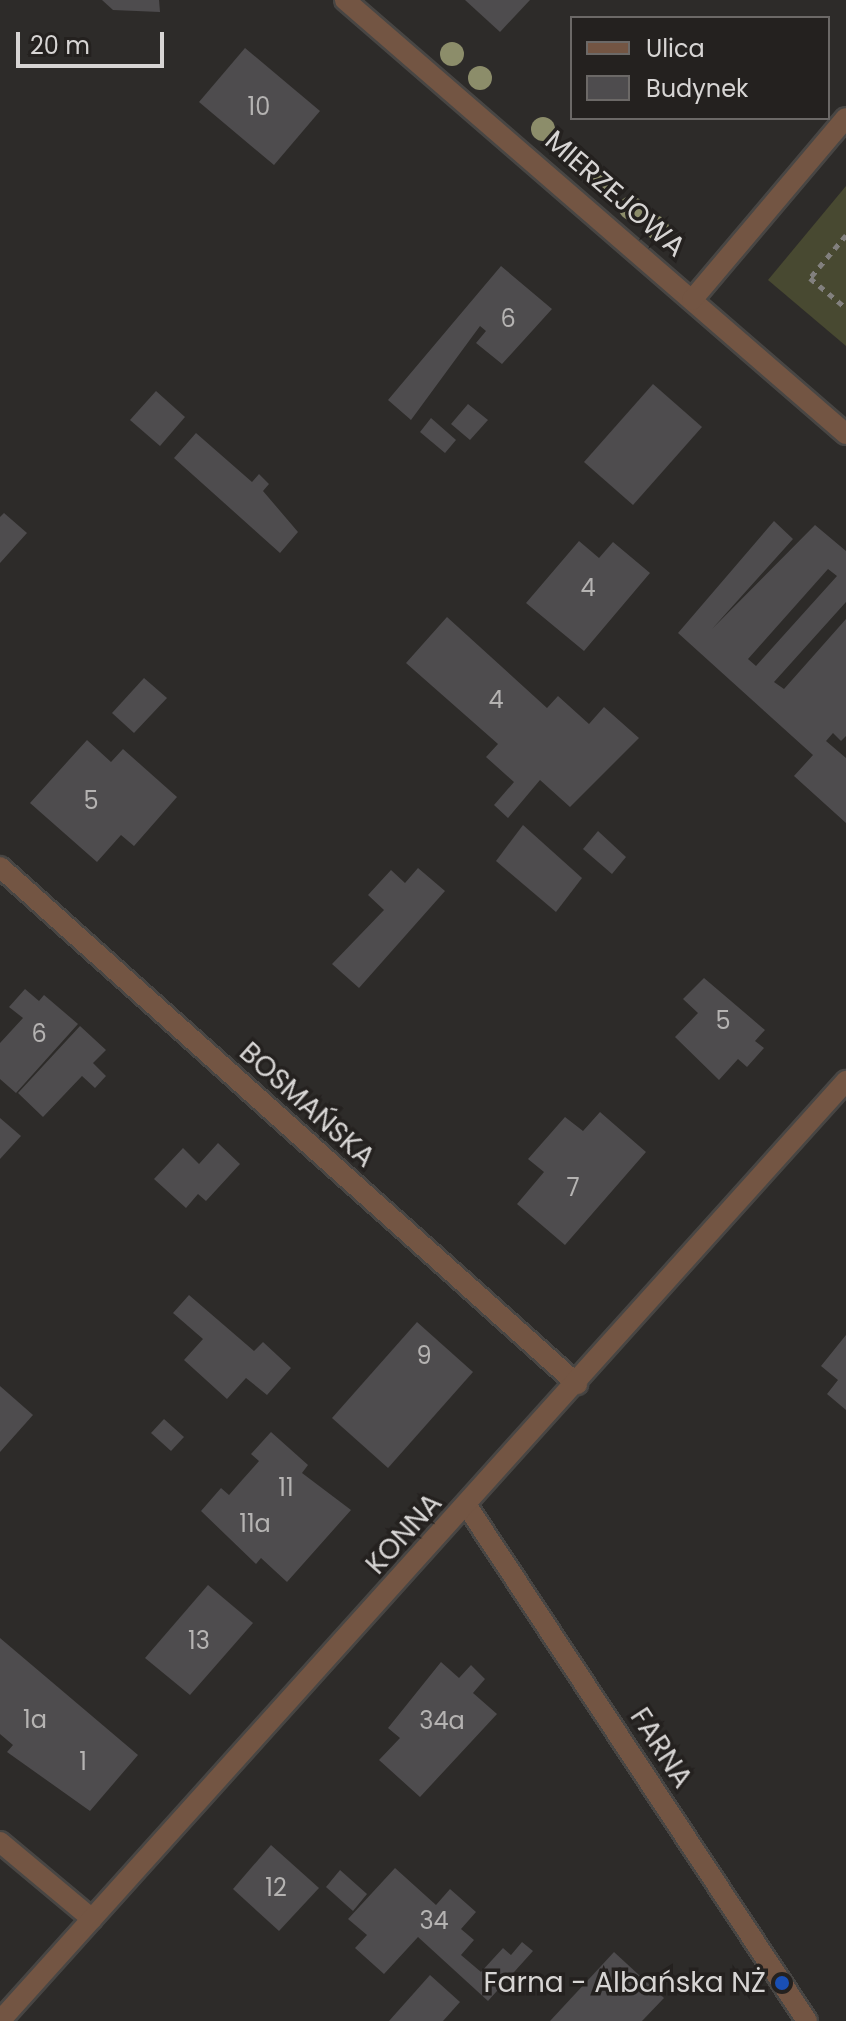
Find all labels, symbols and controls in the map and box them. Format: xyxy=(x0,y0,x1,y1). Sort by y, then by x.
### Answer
scale bar xyxy=(20,16,168,66)
legend xyxy=(570,16,830,120)
text: 20 m xyxy=(30,29,90,62)
text: Ulica xyxy=(646,32,705,65)
text: Budynek xyxy=(646,72,748,105)
house number: 10 xyxy=(248,93,270,121)
street label: MIERZEJOWA xyxy=(538,124,692,264)
house number: 6 xyxy=(500,305,516,333)
house number: 4 xyxy=(580,574,596,602)
house number: 4 xyxy=(488,686,504,714)
house number: 5 xyxy=(83,787,99,815)
house number: 5 xyxy=(715,1007,731,1035)
house number: 6 xyxy=(31,1020,47,1048)
street label: BOSMAŃSKA xyxy=(232,1036,382,1174)
house number: 7 xyxy=(566,1174,580,1202)
house number: 9 xyxy=(416,1342,432,1370)
house number: 11 xyxy=(278,1474,294,1502)
street label: KONNA xyxy=(359,1487,449,1581)
house number: 11a xyxy=(239,1510,271,1538)
house number: 13 xyxy=(188,1627,210,1655)
street label: FARNA xyxy=(623,1702,699,1794)
house number: 1a xyxy=(23,1706,47,1734)
house number: 34a xyxy=(419,1707,465,1735)
house number: 1 xyxy=(79,1748,87,1776)
house number: 12 xyxy=(265,1874,287,1902)
house number: 34 xyxy=(419,1907,449,1935)
place label: Farna - Albańska NŻ xyxy=(483,1966,766,2000)
marker: Farna - Albańska NŻ xyxy=(773,1974,791,1992)

